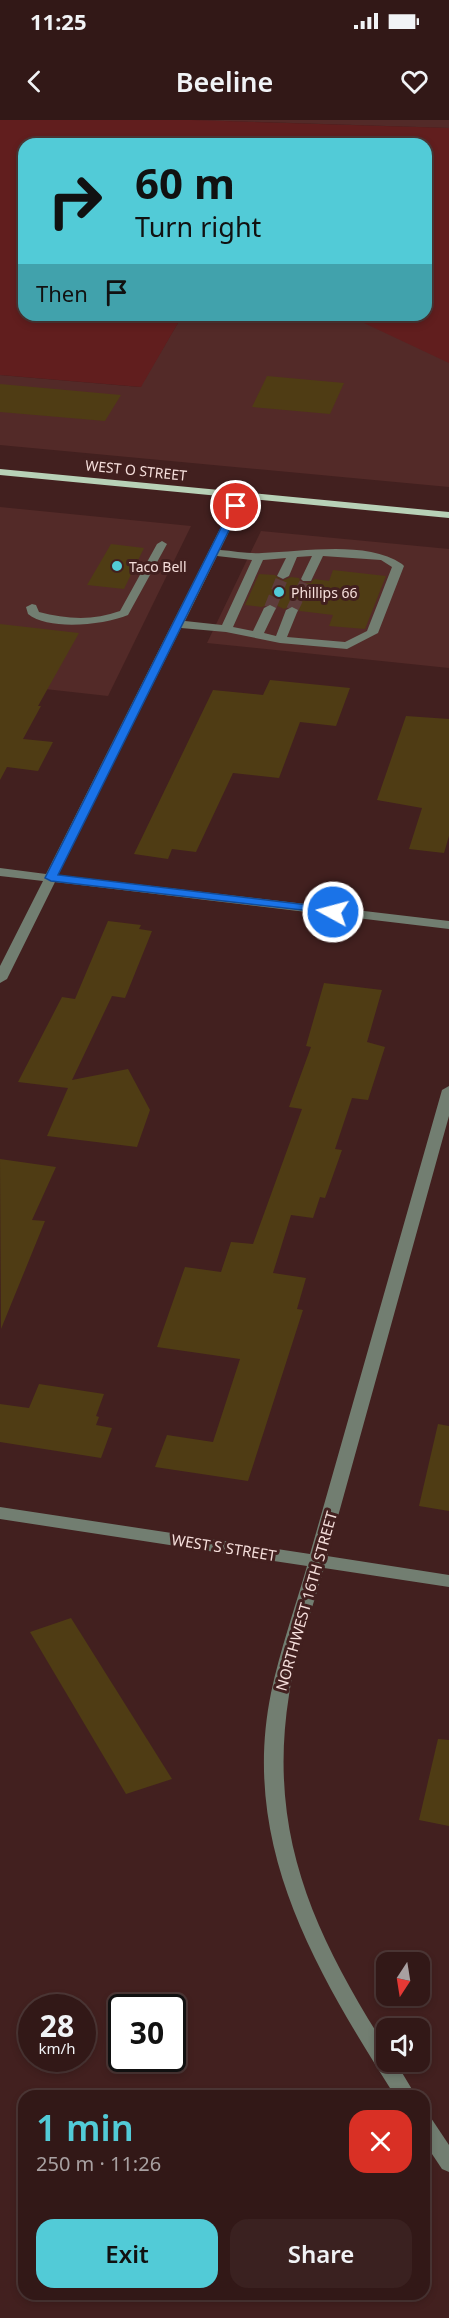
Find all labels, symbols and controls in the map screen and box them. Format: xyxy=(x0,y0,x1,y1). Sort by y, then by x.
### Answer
text: 11:25 xyxy=(30,6,87,36)
text: Beeline xyxy=(176,63,273,100)
icon: back xyxy=(18,65,51,98)
icon: heart xyxy=(398,65,431,98)
text: 60 m xyxy=(135,154,235,211)
icon: right xyxy=(36,162,114,240)
text: Turn right xyxy=(135,208,261,245)
icon: arrive xyxy=(100,276,133,309)
text: Then xyxy=(36,278,88,308)
street label: WEST O STREET xyxy=(84,455,188,485)
pin xyxy=(210,480,261,531)
icon: arrive xyxy=(219,489,252,522)
place label: Taco Bell xyxy=(129,557,187,576)
marker: Taco Bell xyxy=(110,559,124,573)
place label: Phillips 66 xyxy=(291,583,358,602)
marker: Phillips 66 xyxy=(272,585,286,599)
position arrow xyxy=(301,880,365,944)
street label: NORTHWEST 16TH STREET xyxy=(271,1508,341,1693)
street label: WEST S STREET xyxy=(170,1529,278,1565)
north arrow xyxy=(376,1952,430,2006)
map controls xyxy=(376,1952,430,2072)
speed limit sign: 30 xyxy=(108,1994,186,2072)
text: 28 xyxy=(40,2005,74,2046)
button: sound xyxy=(376,2018,430,2072)
text: km/h xyxy=(39,2038,75,2058)
text: 1 min xyxy=(36,2103,134,2152)
button: close xyxy=(349,2110,412,2173)
text: 250 m · 11:26 xyxy=(36,2150,161,2177)
button: Exit xyxy=(36,2219,218,2288)
button: Share xyxy=(230,2219,412,2288)

